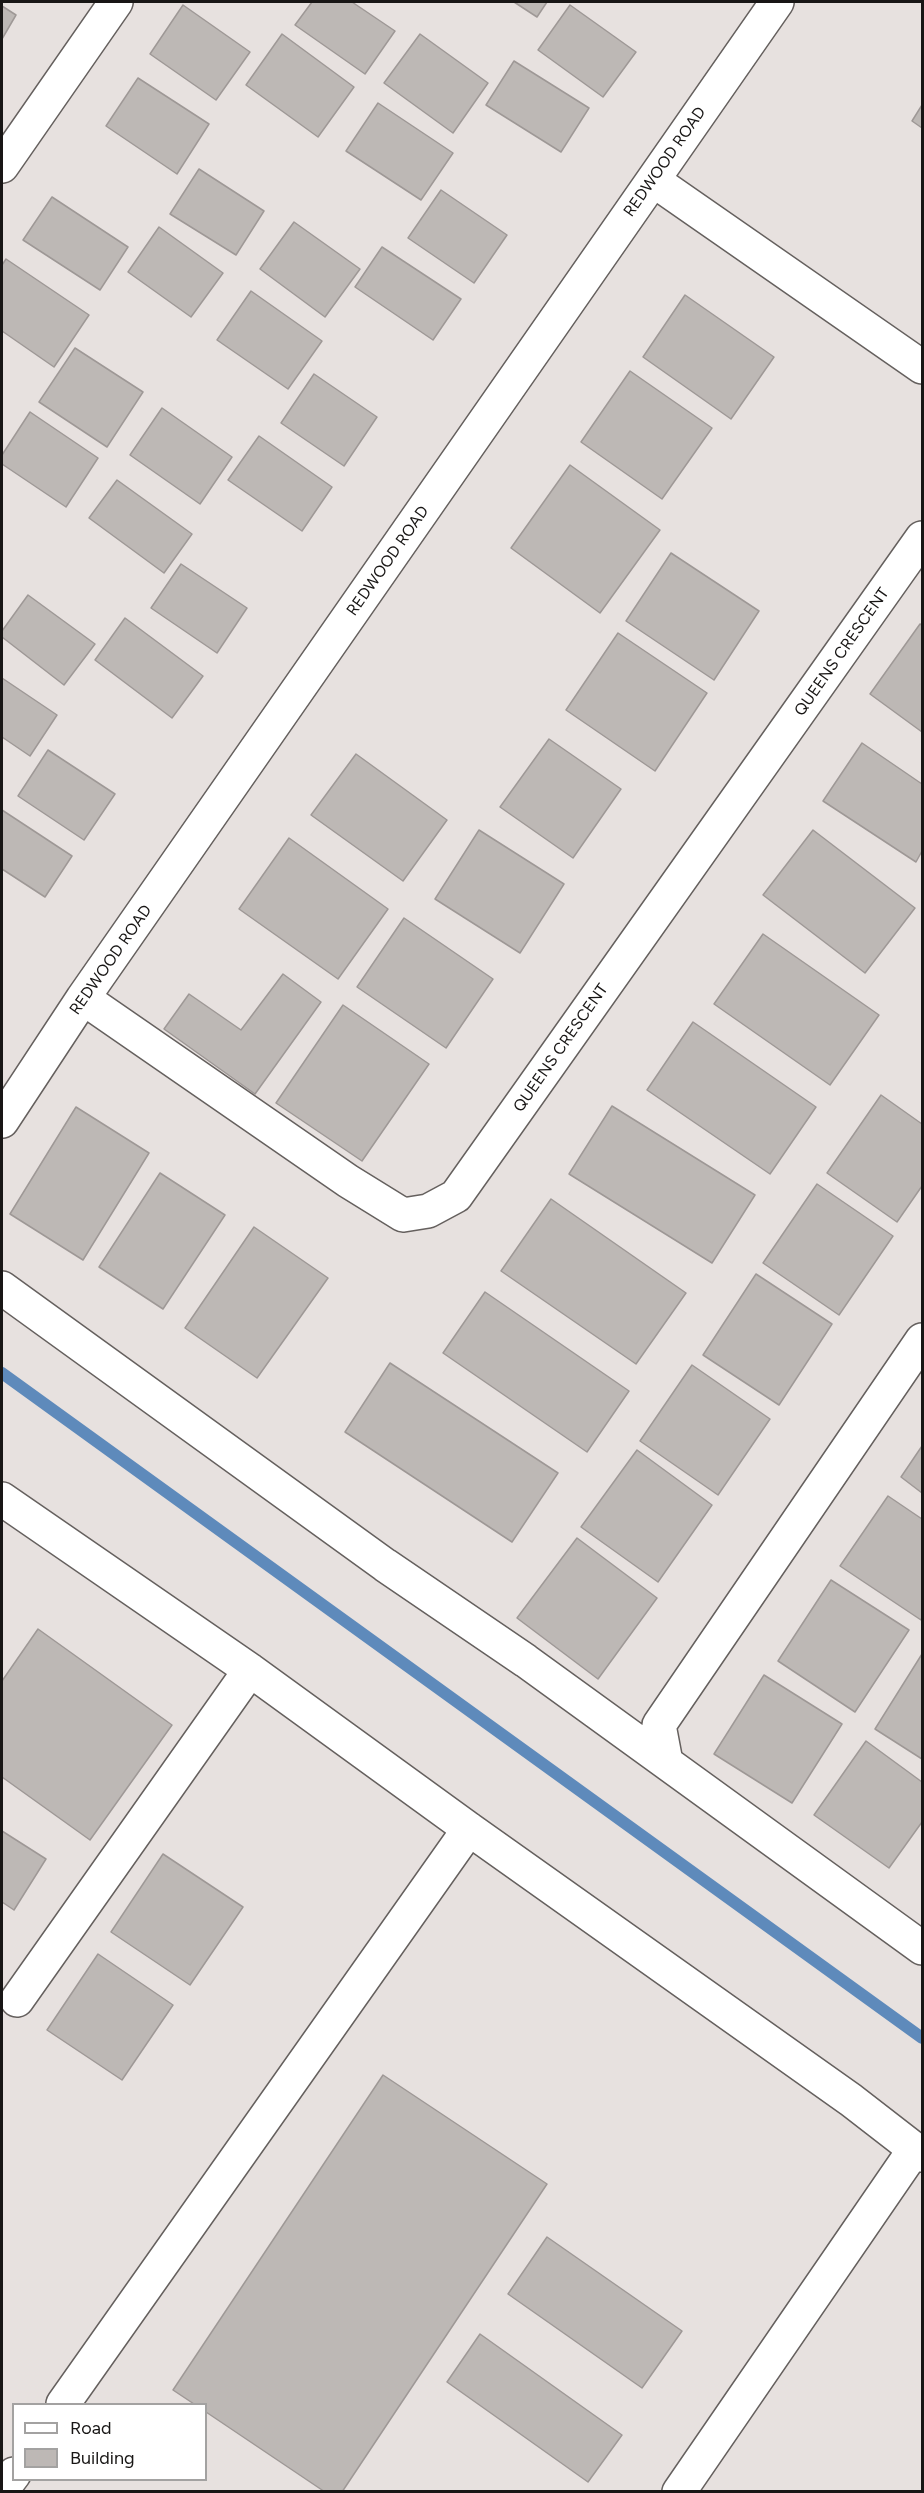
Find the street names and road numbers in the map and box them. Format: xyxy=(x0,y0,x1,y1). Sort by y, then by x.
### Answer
street label: REDWOOD ROAD xyxy=(620,103,710,221)
street label: REDWOOD ROAD xyxy=(343,502,433,620)
street label: QUEENS CRESCENT xyxy=(791,584,893,720)
street label: REDWOOD ROAD xyxy=(66,901,156,1019)
street label: QUEENS CRESCENT xyxy=(510,980,612,1116)

